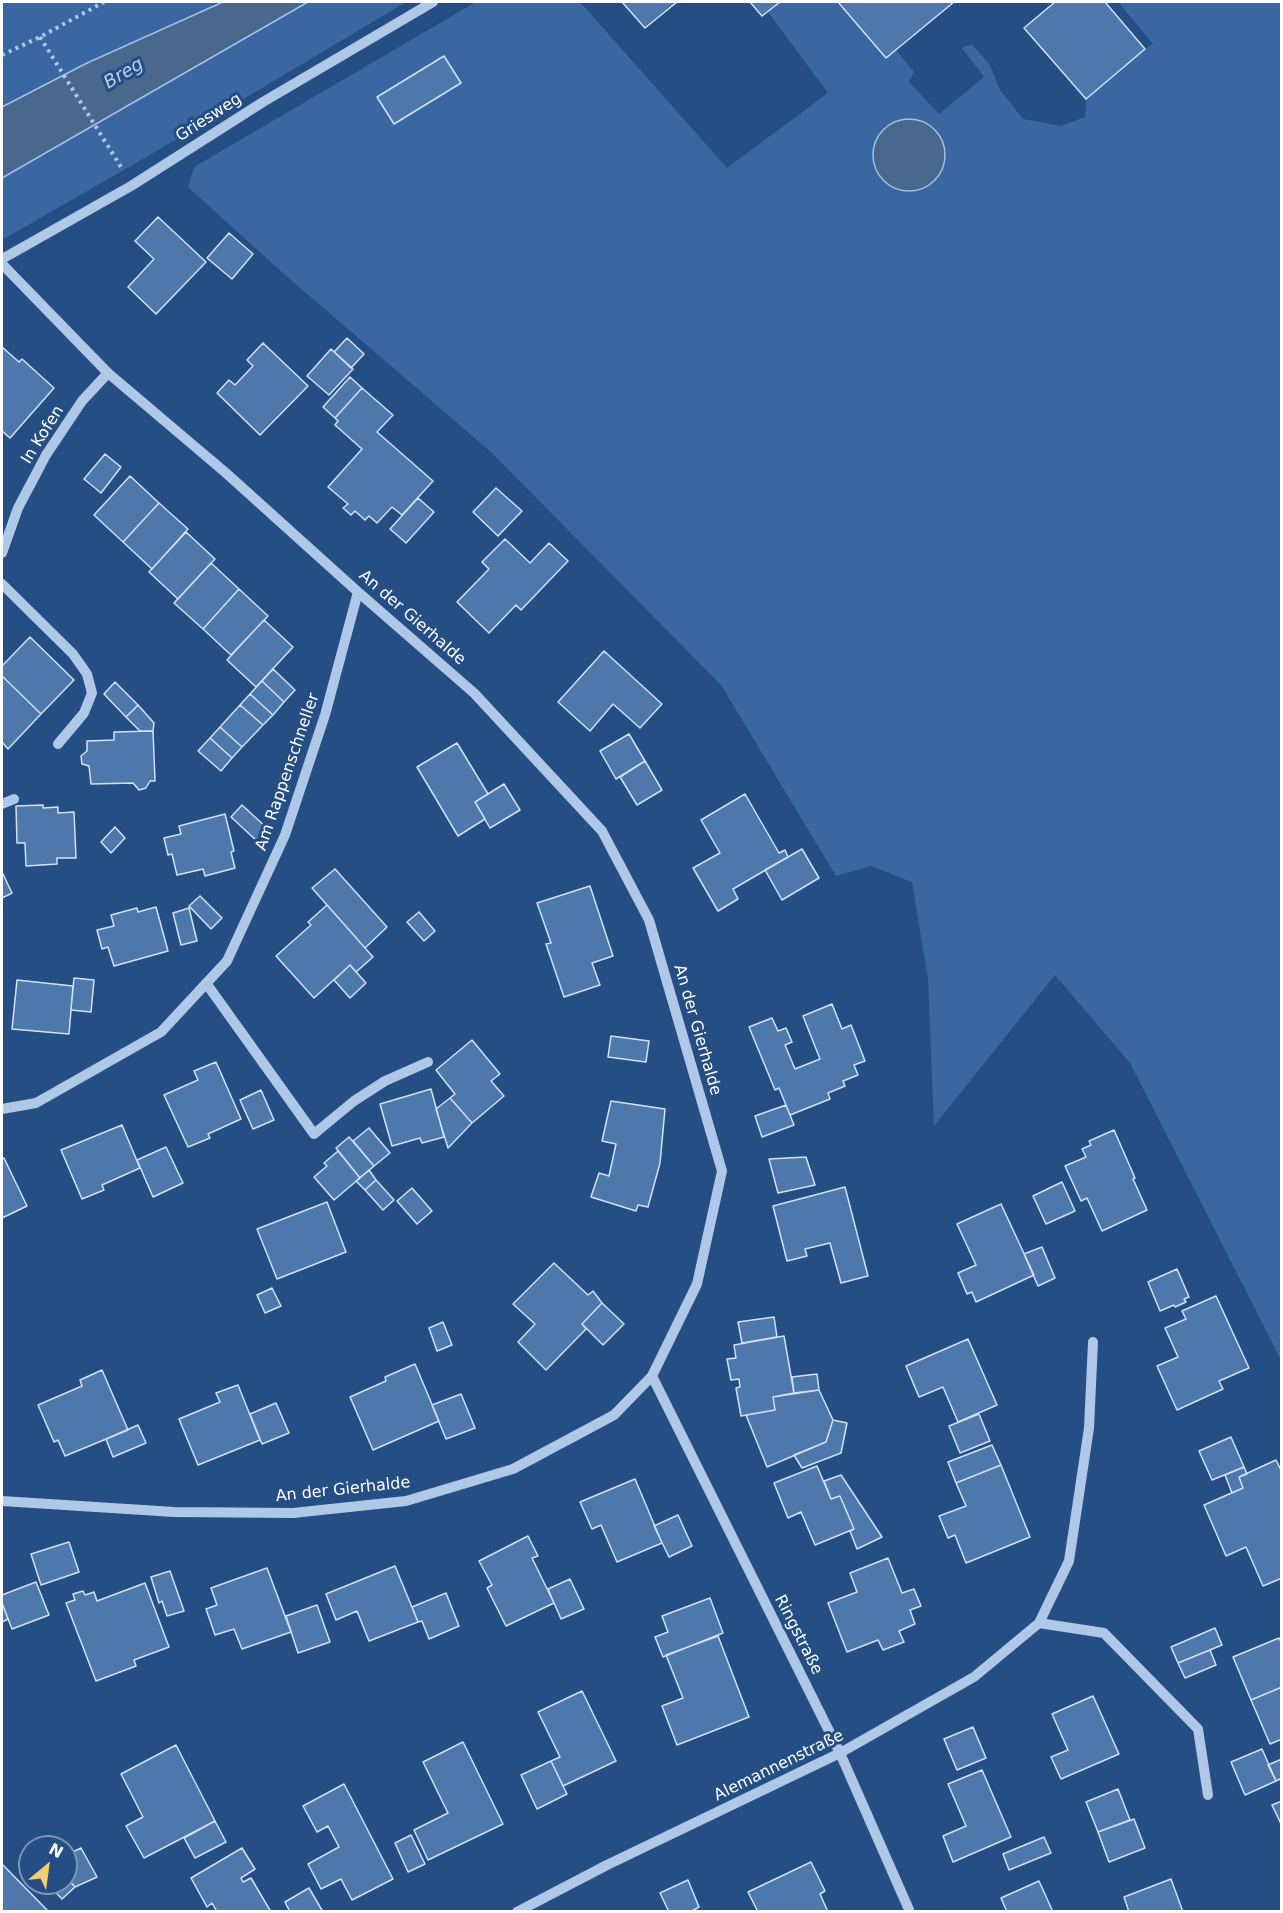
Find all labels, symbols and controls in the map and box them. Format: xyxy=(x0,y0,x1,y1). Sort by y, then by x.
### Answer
water label: Breg xyxy=(100,54,148,94)
street label: Griesweg xyxy=(172,90,246,146)
street label: In Kofen xyxy=(18,402,68,468)
street label: An der Gierhalde xyxy=(355,566,469,670)
street label: Am Rappenschneller xyxy=(252,691,324,853)
street label: An der Gierhalde xyxy=(669,962,725,1098)
street label: An der Gierhalde xyxy=(275,1473,411,1507)
street label: Ringstraße xyxy=(770,1592,826,1678)
street label: Alemannenstraße xyxy=(711,1726,847,1806)
north arrow xyxy=(18,1835,78,1895)
text: N xyxy=(46,1839,66,1862)

